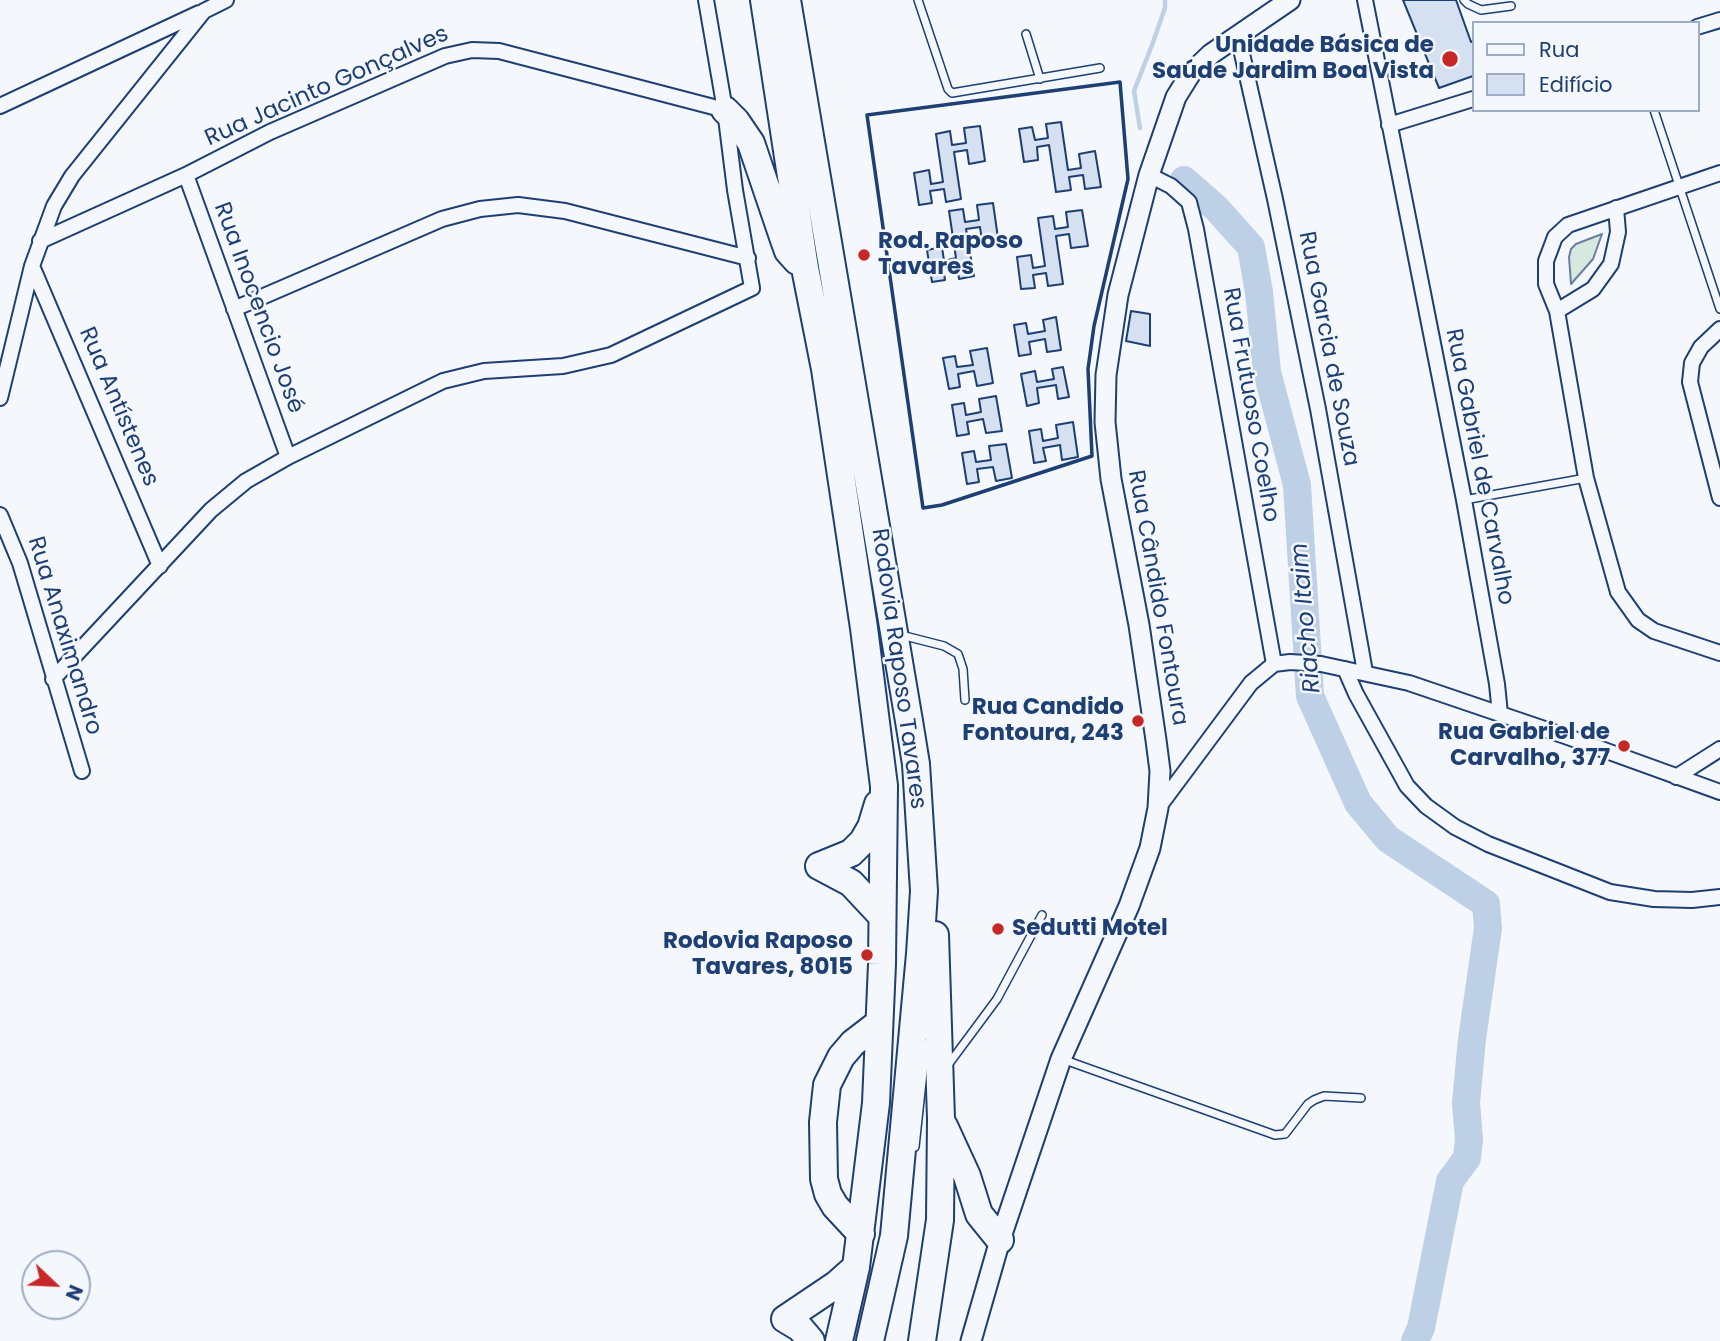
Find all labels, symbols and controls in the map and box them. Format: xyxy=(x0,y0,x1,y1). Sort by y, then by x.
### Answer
street label: Rua Jacinto Gonçalves xyxy=(201,21,453,153)
legend xyxy=(1472,21,1699,112)
place label: Unidade Básica de Saúde Jardim Boa Vista xyxy=(1152,32,1434,86)
text: Rua xyxy=(1539,35,1579,64)
marker: Unidade Básica de Saúde Jardim Boa Vista xyxy=(1440,49,1460,69)
text: Edifício xyxy=(1539,70,1613,99)
street label: Rua Inocencio José xyxy=(207,199,309,417)
place label: Rod. Raposo Tavares xyxy=(878,228,1023,282)
street label: Rua Garcia de Souza xyxy=(1292,229,1364,469)
marker: Rod. Raposo Tavares xyxy=(856,247,872,263)
street label: Rua Frutuoso Coelho xyxy=(1216,286,1284,524)
street label: Rua Antístenes xyxy=(72,323,164,491)
street label: Rua Gabriel de Carvalho xyxy=(1439,326,1519,608)
street label: Rua Cândido Fontoura xyxy=(1121,468,1193,728)
street label: Rodovia Raposo Tavares xyxy=(865,527,931,811)
street label: Rua Anaximandro xyxy=(21,534,107,738)
water label: Riacho Itaim xyxy=(1286,542,1328,694)
place label: Rua Candido Fontoura, 243 xyxy=(962,694,1124,748)
marker: Rua Candido Fontoura, 243 xyxy=(1130,713,1146,729)
place label: Rua Gabriel de Carvalho, 377 xyxy=(1438,719,1610,773)
marker: Rua Gabriel de Carvalho, 377 xyxy=(1616,738,1632,754)
place label: Sedutti Motel xyxy=(1012,915,1168,943)
marker: Sedutti Motel xyxy=(990,921,1006,937)
place label: Rodovia Raposo Tavares, 8015 xyxy=(663,928,853,982)
marker: Rodovia Raposo Tavares, 8015 xyxy=(859,947,875,963)
north arrow xyxy=(21,1250,91,1320)
text: N xyxy=(59,1281,89,1304)

